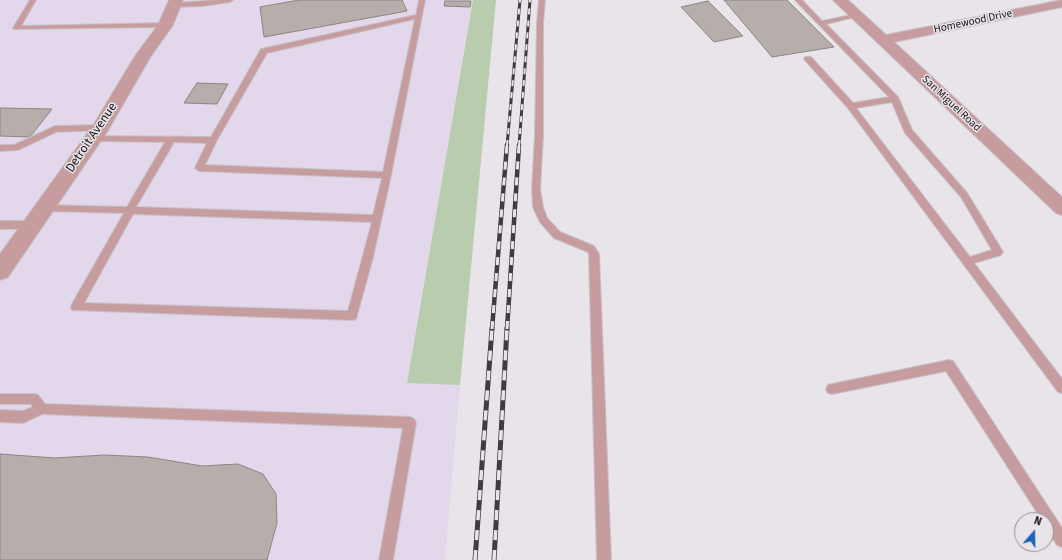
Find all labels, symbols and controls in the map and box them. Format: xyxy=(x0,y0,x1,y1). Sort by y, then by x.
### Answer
street label: Homewood Drive xyxy=(933,7,1013,37)
street label: San Miguel Road xyxy=(919,73,983,135)
street label: Detroit Avenue xyxy=(63,100,121,176)
north arrow xyxy=(1014,512,1054,552)
text: N xyxy=(1032,513,1044,529)

